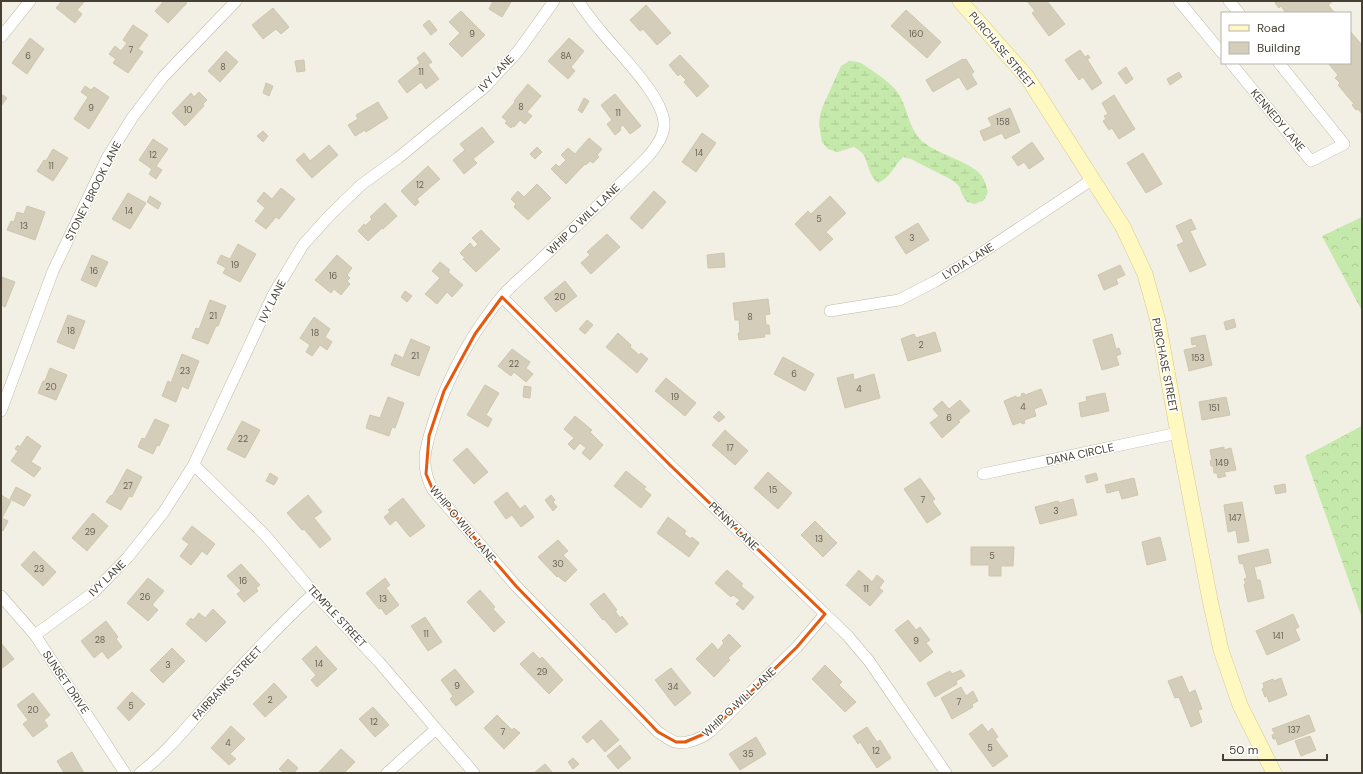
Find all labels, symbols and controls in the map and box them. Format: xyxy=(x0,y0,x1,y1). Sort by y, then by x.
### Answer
street label: PURCHASE STREET xyxy=(966,9,1038,91)
legend xyxy=(1221,12,1351,64)
text: Road xyxy=(1257,20,1285,36)
house number: 9 xyxy=(469,28,475,40)
house number: 160 xyxy=(909,28,923,40)
text: Building xyxy=(1257,40,1301,56)
house number: 7 xyxy=(129,44,134,56)
house number: 6 xyxy=(25,50,31,62)
house number: 8A xyxy=(560,50,572,62)
street label: IVY LANE xyxy=(475,52,517,94)
house number: 8 xyxy=(220,61,226,73)
house number: 11 xyxy=(418,66,424,78)
street label: KENNEDY LANE xyxy=(1248,86,1308,154)
house number: 8 xyxy=(518,101,524,113)
house number: 9 xyxy=(88,102,94,114)
house number: 10 xyxy=(184,104,192,116)
house number: 11 xyxy=(615,107,621,119)
house number: 158 xyxy=(996,116,1010,128)
street label: STONEY BROOK LANE xyxy=(62,139,124,243)
house number: 14 xyxy=(695,147,704,159)
house number: 12 xyxy=(149,149,157,161)
house number: 11 xyxy=(48,160,54,172)
house number: 12 xyxy=(416,179,424,191)
street label: WHIP O WILL LANE xyxy=(544,181,622,257)
house number: 14 xyxy=(125,205,134,217)
house number: 5 xyxy=(816,213,822,225)
house number: 13 xyxy=(20,220,28,232)
house number: 3 xyxy=(909,232,915,244)
street label: LYDIA LANE xyxy=(940,240,996,282)
house number: 19 xyxy=(231,259,240,271)
house number: 16 xyxy=(90,265,99,277)
house number: 16 xyxy=(329,270,338,282)
street label: IVY LANE xyxy=(255,277,289,325)
house number: 20 xyxy=(554,291,566,303)
house number: 21 xyxy=(209,310,217,322)
house number: 8 xyxy=(747,311,753,323)
street label: PURCHASE STREET xyxy=(1149,317,1181,413)
house number: 18 xyxy=(67,325,75,337)
house number: 18 xyxy=(311,327,319,339)
house number: 2 xyxy=(918,339,924,351)
house number: 21 xyxy=(411,350,419,362)
house number: 153 xyxy=(1191,352,1205,364)
house number: 22 xyxy=(509,358,519,370)
house number: 23 xyxy=(180,365,190,377)
house number: 6 xyxy=(791,368,797,380)
house number: 20 xyxy=(45,381,57,393)
house number: 4 xyxy=(856,383,862,395)
house number: 19 xyxy=(671,391,680,403)
house number: 4 xyxy=(1020,401,1026,413)
house number: 151 xyxy=(1208,402,1220,414)
house number: 6 xyxy=(946,412,952,424)
house number: 22 xyxy=(238,433,248,445)
street label: DANA CIRCLE xyxy=(1045,440,1115,468)
house number: 17 xyxy=(726,442,734,454)
house number: 149 xyxy=(1215,457,1229,469)
house number: 27 xyxy=(123,480,133,492)
street label: WHIP O WILL LANE xyxy=(427,483,499,565)
house number: 15 xyxy=(769,484,777,496)
house number: 7 xyxy=(921,494,926,506)
street label: PENNY LANE xyxy=(706,499,762,553)
house number: 3 xyxy=(1053,505,1059,517)
house number: 147 xyxy=(1228,512,1242,524)
house number: 29 xyxy=(85,526,96,538)
house number: 13 xyxy=(815,533,823,545)
house number: 5 xyxy=(989,550,995,562)
street label: IVY LANE xyxy=(86,557,128,599)
house number: 30 xyxy=(552,558,564,570)
house number: 23 xyxy=(34,563,44,575)
house number: 16 xyxy=(239,575,248,587)
street label: TEMPLE STREET xyxy=(304,582,370,650)
house number: 11 xyxy=(863,583,869,595)
house number: 26 xyxy=(140,591,151,603)
house number: 13 xyxy=(379,593,387,605)
house number: 11 xyxy=(423,628,429,640)
house number: 141 xyxy=(1272,630,1284,642)
house number: 28 xyxy=(95,634,105,646)
house number: 9 xyxy=(913,635,919,647)
street label: FAIRBANKS STREET xyxy=(189,643,265,723)
street label: SUNSET DRIVE xyxy=(40,648,92,716)
house number: 14 xyxy=(315,658,324,670)
house number: 3 xyxy=(165,659,171,671)
street label: WHIP O WILL LANE xyxy=(699,664,779,740)
house number: 29 xyxy=(537,666,548,678)
house number: 9 xyxy=(454,680,460,692)
house number: 34 xyxy=(668,681,679,693)
house number: 2 xyxy=(267,694,273,706)
house number: 7 xyxy=(957,696,962,708)
house number: 5 xyxy=(128,700,134,712)
house number: 20 xyxy=(27,704,39,716)
house number: 12 xyxy=(370,716,378,728)
house number: 137 xyxy=(1288,724,1301,736)
house number: 7 xyxy=(501,726,506,738)
scale bar xyxy=(1223,736,1327,762)
house number: 4 xyxy=(225,737,231,749)
house number: 5 xyxy=(987,742,993,754)
text: 50 m xyxy=(1229,742,1258,758)
house number: 12 xyxy=(872,745,880,757)
house number: 35 xyxy=(743,748,753,760)

